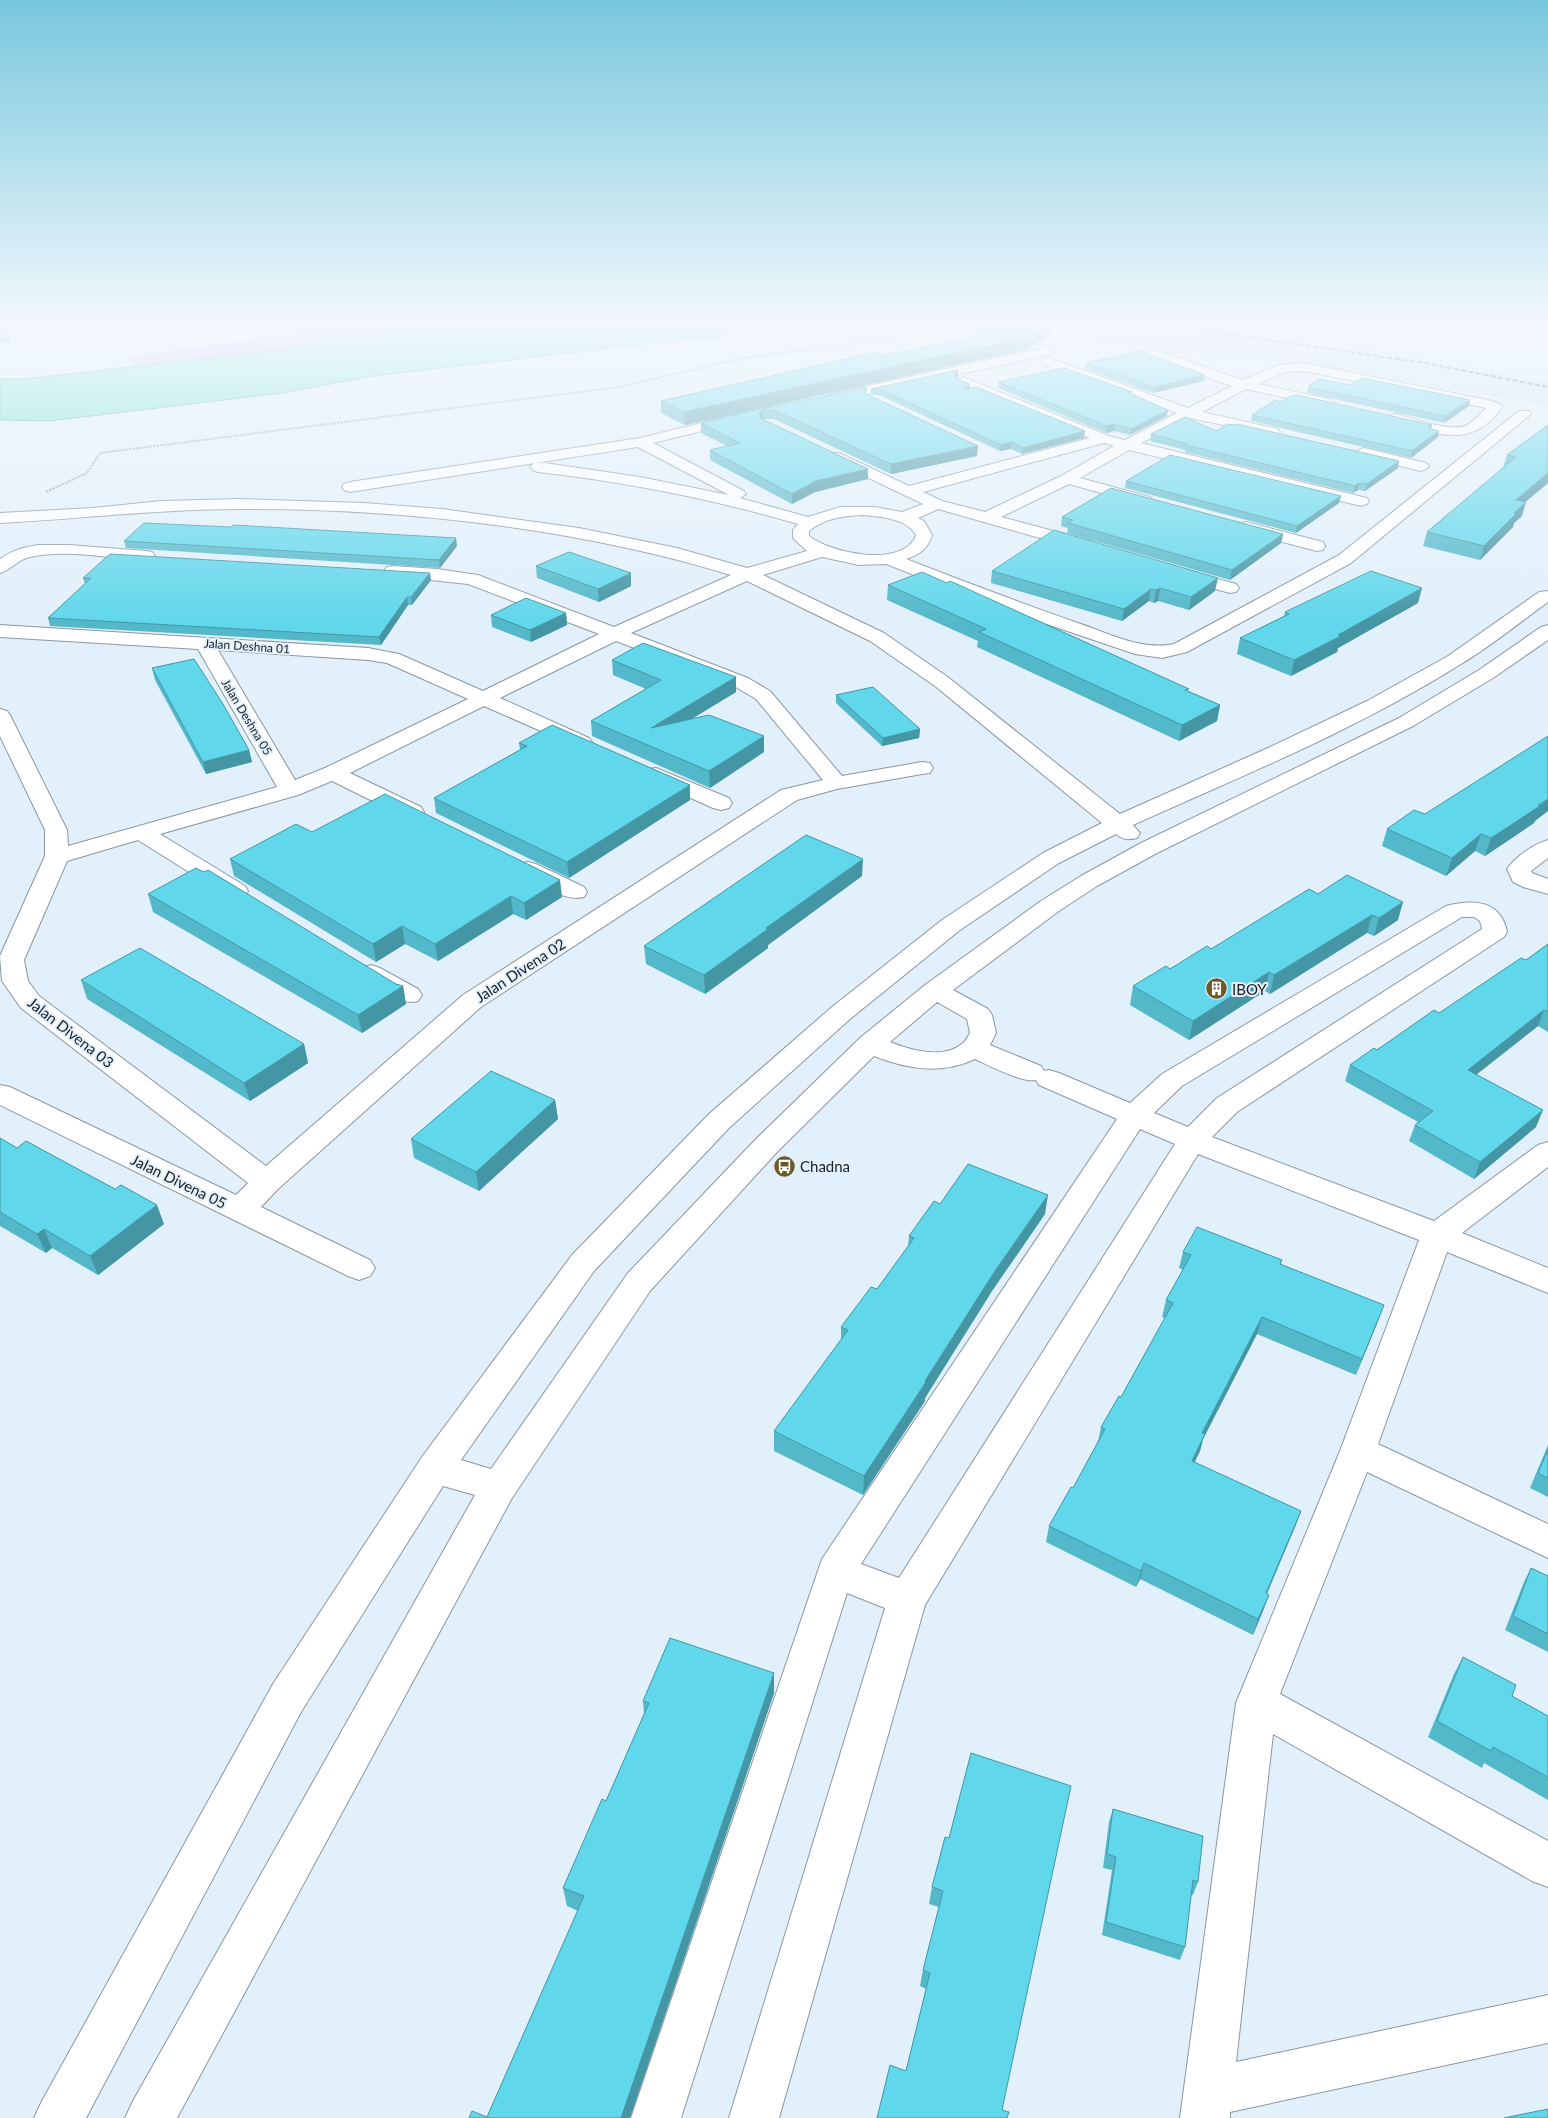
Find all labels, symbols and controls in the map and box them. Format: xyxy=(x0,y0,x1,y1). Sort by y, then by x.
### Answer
street label: Jalan Deshna 01 xyxy=(203,636,291,656)
street label: Jalan Deshna 05 xyxy=(218,676,276,758)
street label: Jalan Divena 02 xyxy=(471,934,569,1006)
building icon: IBOY xyxy=(1204,977,1228,1001)
place label: IBOY xyxy=(1232,980,1267,998)
street label: Jalan Divena 03 xyxy=(24,993,118,1071)
street label: Jalan Divena 05 xyxy=(128,1150,230,1212)
bus stop icon: Chadna xyxy=(772,1154,796,1178)
place label: Chadna xyxy=(800,1157,850,1175)

